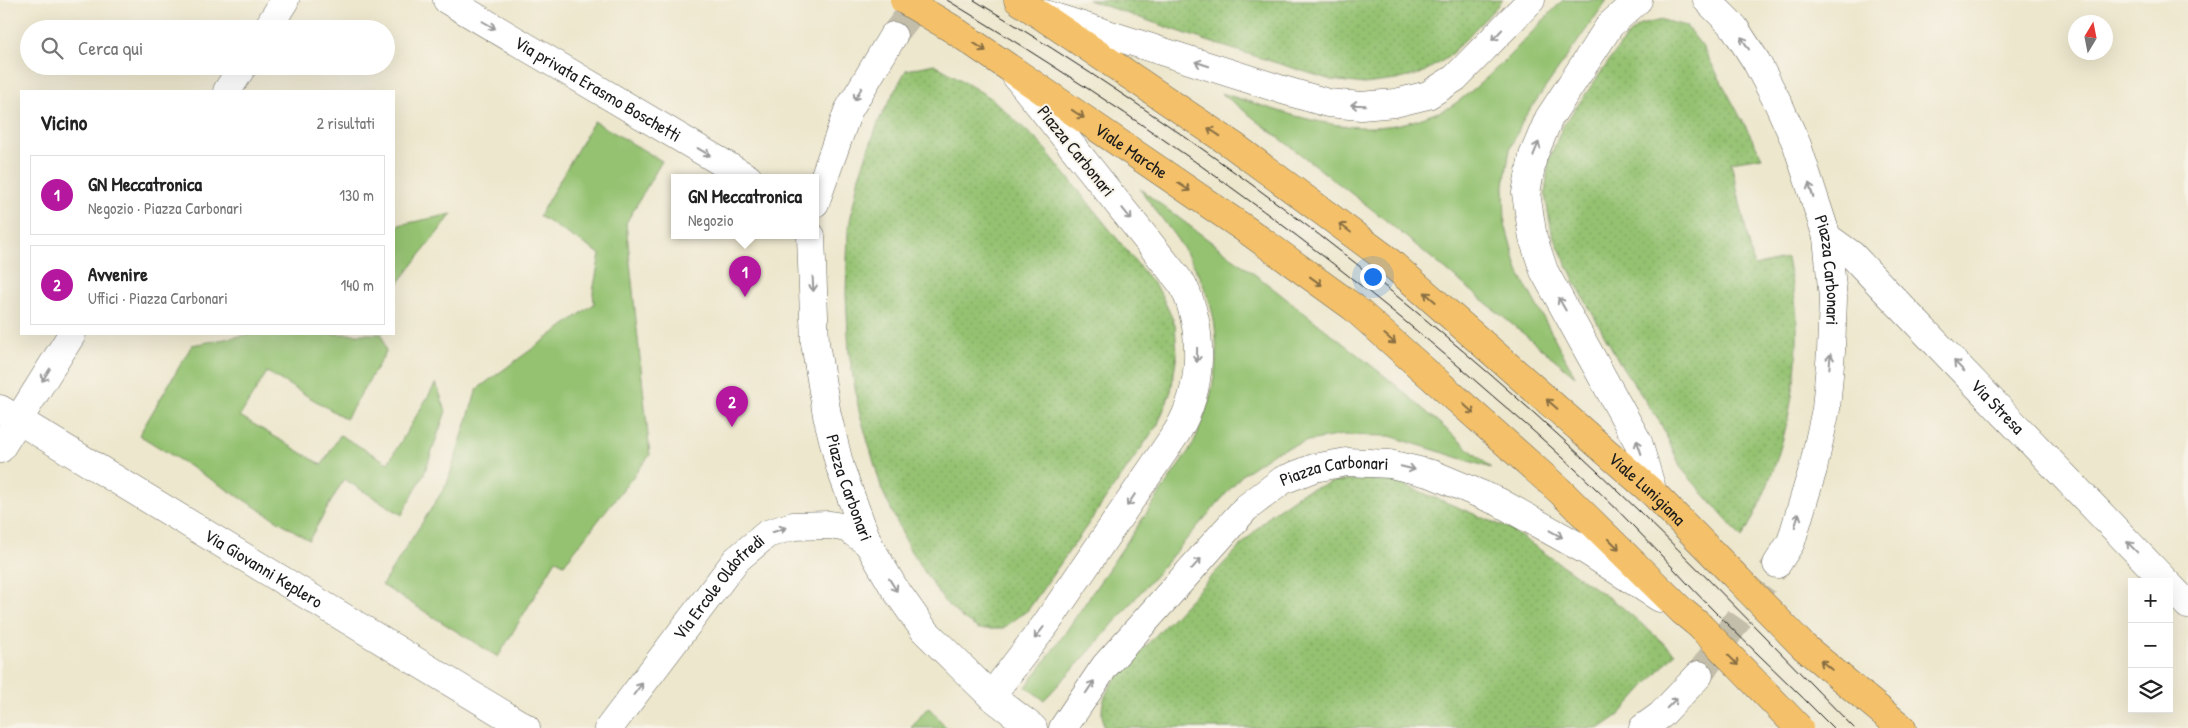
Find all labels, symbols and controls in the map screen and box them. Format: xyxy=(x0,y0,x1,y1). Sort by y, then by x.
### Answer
north arrow xyxy=(2068,15,2113,60)
search box xyxy=(20,20,395,75)
one-way arrow xyxy=(482,20,496,30)
one-way arrow xyxy=(1491,29,1503,42)
street label: Via privata Erasmo Boschetti xyxy=(510,30,686,148)
icon: search xyxy=(38,34,66,62)
text: Cerca qui xyxy=(78,35,143,61)
one-way arrow xyxy=(1739,36,1749,50)
one-way arrow xyxy=(973,42,987,53)
one-way arrow xyxy=(1194,59,1210,68)
one-way arrow xyxy=(853,86,863,101)
street label: Piazza Carbonari xyxy=(1032,100,1121,202)
one-way arrow xyxy=(1351,100,1367,110)
text: Vicino xyxy=(40,108,87,137)
one-way arrow xyxy=(1071,109,1085,119)
text: 2 risultati xyxy=(316,112,375,134)
street label: Viale Marche xyxy=(1090,117,1173,185)
one-way arrow xyxy=(1207,127,1221,137)
one-way arrow xyxy=(1532,142,1541,158)
one-way arrow xyxy=(697,148,711,158)
text: GN Meccatronica xyxy=(88,171,202,197)
popup xyxy=(671,174,819,239)
one-way arrow xyxy=(1177,182,1191,192)
text: GN Meccatronica xyxy=(688,183,802,209)
one-way arrow xyxy=(1806,183,1816,199)
text: 1 xyxy=(54,184,60,206)
text: 130 m xyxy=(339,184,374,206)
text: Negozio · Piazza Carbonari xyxy=(88,197,243,219)
one-way arrow xyxy=(1122,208,1133,221)
text: Negozio xyxy=(688,209,733,231)
street label: Piazza Carbonari xyxy=(1809,212,1846,326)
one-way arrow xyxy=(1338,223,1352,233)
pin: 1 xyxy=(729,256,761,297)
text: Avvenire xyxy=(88,261,148,287)
your location xyxy=(1360,264,1386,290)
text: 2 xyxy=(53,274,61,296)
text: 140 m xyxy=(340,274,374,296)
one-way arrow xyxy=(809,276,818,292)
one-way arrow xyxy=(1309,276,1323,286)
text: Uffici · Piazza Carbonari xyxy=(88,287,228,309)
one-way arrow xyxy=(1423,292,1436,303)
one-way arrow xyxy=(1557,297,1567,311)
one-way arrow xyxy=(1383,334,1396,345)
one-way arrow xyxy=(1193,347,1202,363)
one-way arrow xyxy=(1825,354,1835,370)
one-way arrow xyxy=(1953,360,1965,373)
one-way arrow xyxy=(41,367,51,381)
street label: Via Stresa xyxy=(1965,373,2030,440)
pin: 2 xyxy=(716,386,748,427)
one-way arrow xyxy=(1546,399,1559,410)
one-way arrow xyxy=(1463,403,1476,415)
street label: Piazza Carbonari xyxy=(820,432,879,544)
one-way arrow xyxy=(1634,439,1643,455)
street label: Viale Lunigiana xyxy=(1603,446,1692,531)
street label: Piazza Carbonari xyxy=(1276,449,1389,492)
one-way arrow xyxy=(1399,464,1415,473)
one-way arrow xyxy=(1126,493,1136,507)
one-way arrow xyxy=(1793,512,1803,528)
street label: Via Giovanni Keplero xyxy=(200,523,328,614)
one-way arrow xyxy=(771,525,786,534)
street label: Via Ercole Oldofredi xyxy=(667,528,770,645)
one-way arrow xyxy=(1548,529,1563,539)
one-way arrow xyxy=(1608,537,1620,550)
one-way arrow xyxy=(2126,540,2138,553)
one-way arrow xyxy=(1190,558,1201,571)
one-way arrow xyxy=(888,577,898,591)
map controls xyxy=(2128,578,2173,713)
button: + xyxy=(2128,578,2173,623)
button: − xyxy=(2128,623,2173,668)
one-way arrow xyxy=(1034,627,1045,640)
one-way arrow xyxy=(1727,654,1739,666)
one-way arrow xyxy=(1820,659,1833,670)
button: layers xyxy=(2128,668,2173,713)
one-way arrow xyxy=(1085,681,1095,695)
one-way arrow xyxy=(633,683,644,696)
one-way arrow xyxy=(1666,697,1679,709)

